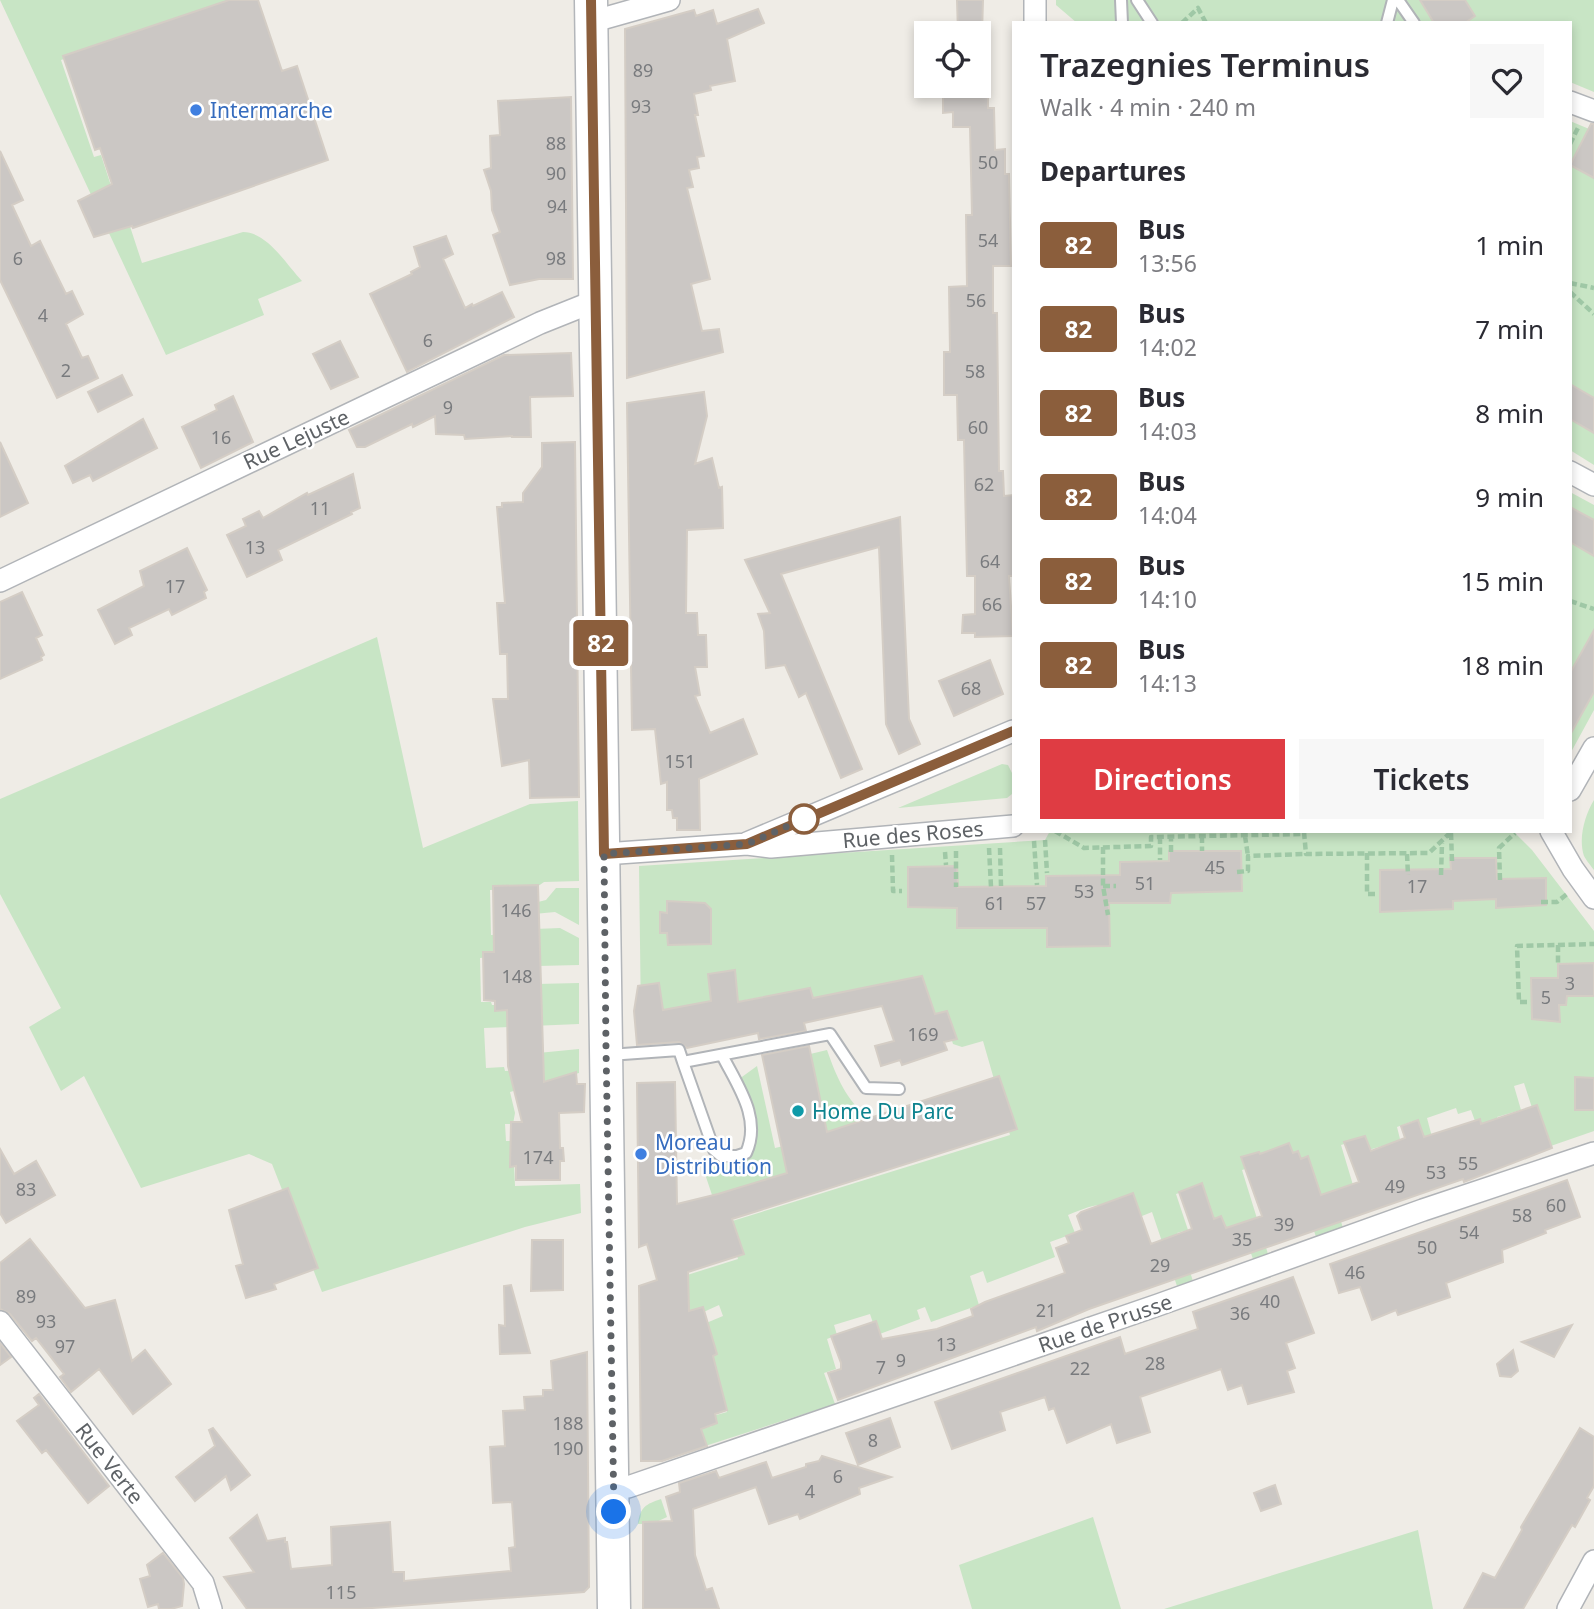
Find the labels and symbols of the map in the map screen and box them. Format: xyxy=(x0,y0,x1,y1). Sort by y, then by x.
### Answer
house number: 89 xyxy=(633,58,653,82)
house number: 93 xyxy=(631,94,651,118)
place label: Intermarche xyxy=(210,96,333,124)
marker: Intermarche xyxy=(188,102,204,118)
house number: 88 xyxy=(546,131,566,155)
house number: 50 xyxy=(978,150,998,174)
house number: 90 xyxy=(546,161,566,185)
house number: 94 xyxy=(547,194,567,218)
house number: 54 xyxy=(978,228,998,252)
house number: 6 xyxy=(13,246,23,270)
house number: 98 xyxy=(546,246,566,270)
house number: 56 xyxy=(966,288,986,312)
house number: 4 xyxy=(38,303,48,327)
house number: 6 xyxy=(423,328,433,352)
house number: 2 xyxy=(61,358,71,382)
house number: 58 xyxy=(965,359,985,383)
house number: 9 xyxy=(443,395,453,419)
street label: Rue Lejuste xyxy=(238,402,354,476)
house number: 60 xyxy=(968,415,988,439)
house number: 16 xyxy=(211,425,231,449)
house number: 62 xyxy=(974,472,994,496)
house number: 11 xyxy=(310,496,330,520)
house number: 13 xyxy=(245,535,265,559)
house number: 64 xyxy=(980,549,1000,573)
house number: 17 xyxy=(165,574,185,598)
house number: 66 xyxy=(982,592,1002,616)
line badge: 82 xyxy=(570,620,632,666)
house number: 68 xyxy=(961,676,981,700)
house number: 151 xyxy=(665,749,695,773)
unlabelled marker xyxy=(789,804,819,834)
street label: Rue des Roses xyxy=(841,814,985,854)
house number: 45 xyxy=(1205,855,1225,879)
house number: 51 xyxy=(1135,871,1155,895)
house number: 17 xyxy=(1407,874,1427,898)
house number: 53 xyxy=(1074,879,1094,903)
house number: 61 xyxy=(985,891,1005,915)
house number: 57 xyxy=(1026,891,1046,915)
house number: 146 xyxy=(501,898,531,922)
house number: 148 xyxy=(502,964,532,988)
house number: 3 xyxy=(1565,971,1575,995)
house number: 5 xyxy=(1541,985,1551,1009)
house number: 169 xyxy=(908,1022,938,1046)
place label: Home Du Parc xyxy=(812,1097,954,1125)
marker: Home Du Parc xyxy=(790,1103,806,1119)
place label: Moreau Distribution xyxy=(655,1128,772,1180)
house number: 174 xyxy=(523,1145,553,1169)
marker: Moreau Distribution xyxy=(633,1146,649,1162)
house number: 55 xyxy=(1458,1151,1478,1175)
house number: 53 xyxy=(1426,1160,1446,1184)
house number: 49 xyxy=(1385,1174,1405,1198)
house number: 83 xyxy=(16,1177,36,1201)
house number: 60 xyxy=(1546,1193,1566,1217)
house number: 58 xyxy=(1512,1203,1532,1227)
house number: 39 xyxy=(1274,1212,1294,1236)
house number: 54 xyxy=(1459,1220,1479,1244)
house number: 35 xyxy=(1232,1227,1252,1251)
house number: 50 xyxy=(1417,1235,1437,1259)
house number: 29 xyxy=(1150,1253,1170,1277)
house number: 46 xyxy=(1345,1260,1365,1284)
house number: 89 xyxy=(16,1284,36,1308)
street label: Rue de Prusse xyxy=(1034,1287,1176,1359)
house number: 40 xyxy=(1260,1289,1280,1313)
house number: 21 xyxy=(1036,1298,1056,1322)
house number: 36 xyxy=(1230,1301,1250,1325)
house number: 93 xyxy=(36,1309,56,1333)
house number: 13 xyxy=(936,1332,956,1356)
house number: 97 xyxy=(55,1334,75,1358)
house number: 9 xyxy=(896,1348,906,1372)
house number: 28 xyxy=(1145,1351,1165,1375)
house number: 7 xyxy=(876,1355,886,1379)
house number: 22 xyxy=(1070,1356,1090,1380)
house number: 188 xyxy=(553,1411,583,1435)
street label: Rue Verte xyxy=(70,1417,150,1509)
house number: 8 xyxy=(868,1428,878,1452)
house number: 190 xyxy=(553,1436,583,1460)
house number: 6 xyxy=(833,1464,843,1488)
house number: 4 xyxy=(805,1479,815,1503)
your location xyxy=(596,1494,631,1529)
house number: 115 xyxy=(326,1580,356,1604)

